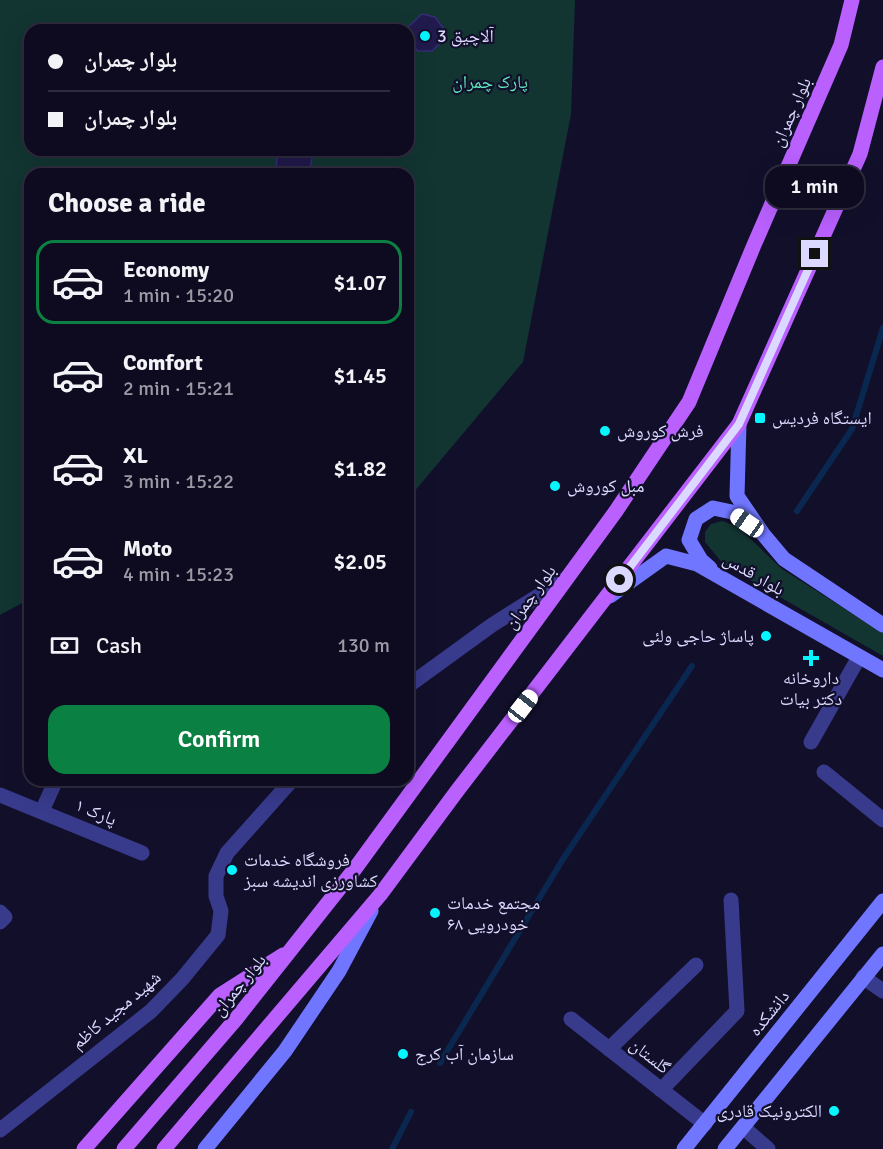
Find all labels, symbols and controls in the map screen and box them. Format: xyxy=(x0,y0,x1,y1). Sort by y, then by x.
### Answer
place label: آلاچیق 3 xyxy=(437,25,494,47)
marker: آلاچیق 3 xyxy=(418,29,432,43)
text: بلوار چمران xyxy=(84,46,177,73)
park label: پارک چمران xyxy=(452,71,528,93)
street label: بلوار چمران xyxy=(766,74,816,150)
text: بلوار چمران xyxy=(84,104,177,131)
callout: 1 min xyxy=(766,167,864,209)
text: 1 min xyxy=(791,174,838,199)
text: Choose a ride xyxy=(48,187,206,220)
route end xyxy=(801,240,828,267)
icon: car xyxy=(51,255,105,309)
text: Economy xyxy=(123,256,209,283)
text: $1.07 xyxy=(333,269,387,296)
text: 1 min · 15:20 xyxy=(123,283,234,308)
icon: car xyxy=(51,348,105,402)
text: Comfort xyxy=(123,349,203,376)
text: $1.45 xyxy=(333,362,387,389)
text: 2 min · 15:21 xyxy=(123,376,234,401)
place label: ایستگاه فردیس xyxy=(772,407,872,429)
marker: ایستگاه فردیس xyxy=(753,411,767,425)
place label: فرش کوروش xyxy=(617,420,704,442)
marker: فرش کوروش xyxy=(598,424,612,438)
icon: car xyxy=(51,441,105,495)
text: XL xyxy=(123,442,148,469)
text: $1.82 xyxy=(333,455,387,482)
text: 3 min · 15:22 xyxy=(123,469,234,494)
place label: مبل کوروش xyxy=(567,475,645,497)
marker: مبل کوروش xyxy=(548,479,562,493)
car xyxy=(727,505,767,541)
icon: car xyxy=(51,534,105,588)
text: Moto xyxy=(123,535,172,562)
text: $2.05 xyxy=(333,548,387,575)
street label: بلوار قدس xyxy=(719,548,789,600)
street label: بلوار چمران xyxy=(499,561,561,633)
text: 4 min · 15:23 xyxy=(123,562,234,587)
route start xyxy=(606,566,633,593)
place label: پاساژ حاجی ولئی xyxy=(642,625,754,647)
icon: cash xyxy=(48,629,81,662)
marker: پاساژ حاجی ولئی xyxy=(759,629,773,643)
text: Cash xyxy=(96,632,142,659)
text: 130 m xyxy=(337,633,390,658)
marker: داروخانه دکتر بیات xyxy=(804,651,818,665)
place label: داروخانه دکتر بیات xyxy=(780,667,842,710)
car xyxy=(505,686,541,726)
button: Confirm xyxy=(48,705,390,774)
street label: پارک ۱ xyxy=(72,794,120,831)
place label: فروشگاه خدمات کشاورزی اندیشه سبز xyxy=(243,849,378,892)
marker: فروشگاه خدمات کشاورزی اندیشه سبز xyxy=(225,863,239,877)
place label: مجتمع خدمات خودرویی ۶۸ xyxy=(447,892,540,935)
marker: مجتمع خدمات خودرویی ۶۸ xyxy=(428,906,442,920)
street label: بلوار چمران xyxy=(207,949,271,1021)
street label: شهید مجید کاظم xyxy=(67,966,166,1055)
street label: دانشکده xyxy=(744,986,794,1040)
street label: گلستان xyxy=(625,1033,675,1079)
place label: سازمان آب کرج xyxy=(415,1043,514,1066)
marker: سازمان آب کرج xyxy=(396,1047,410,1061)
place label: الکترونیک قادری xyxy=(716,1100,822,1122)
marker: الکترونیک قادری xyxy=(827,1104,841,1118)

